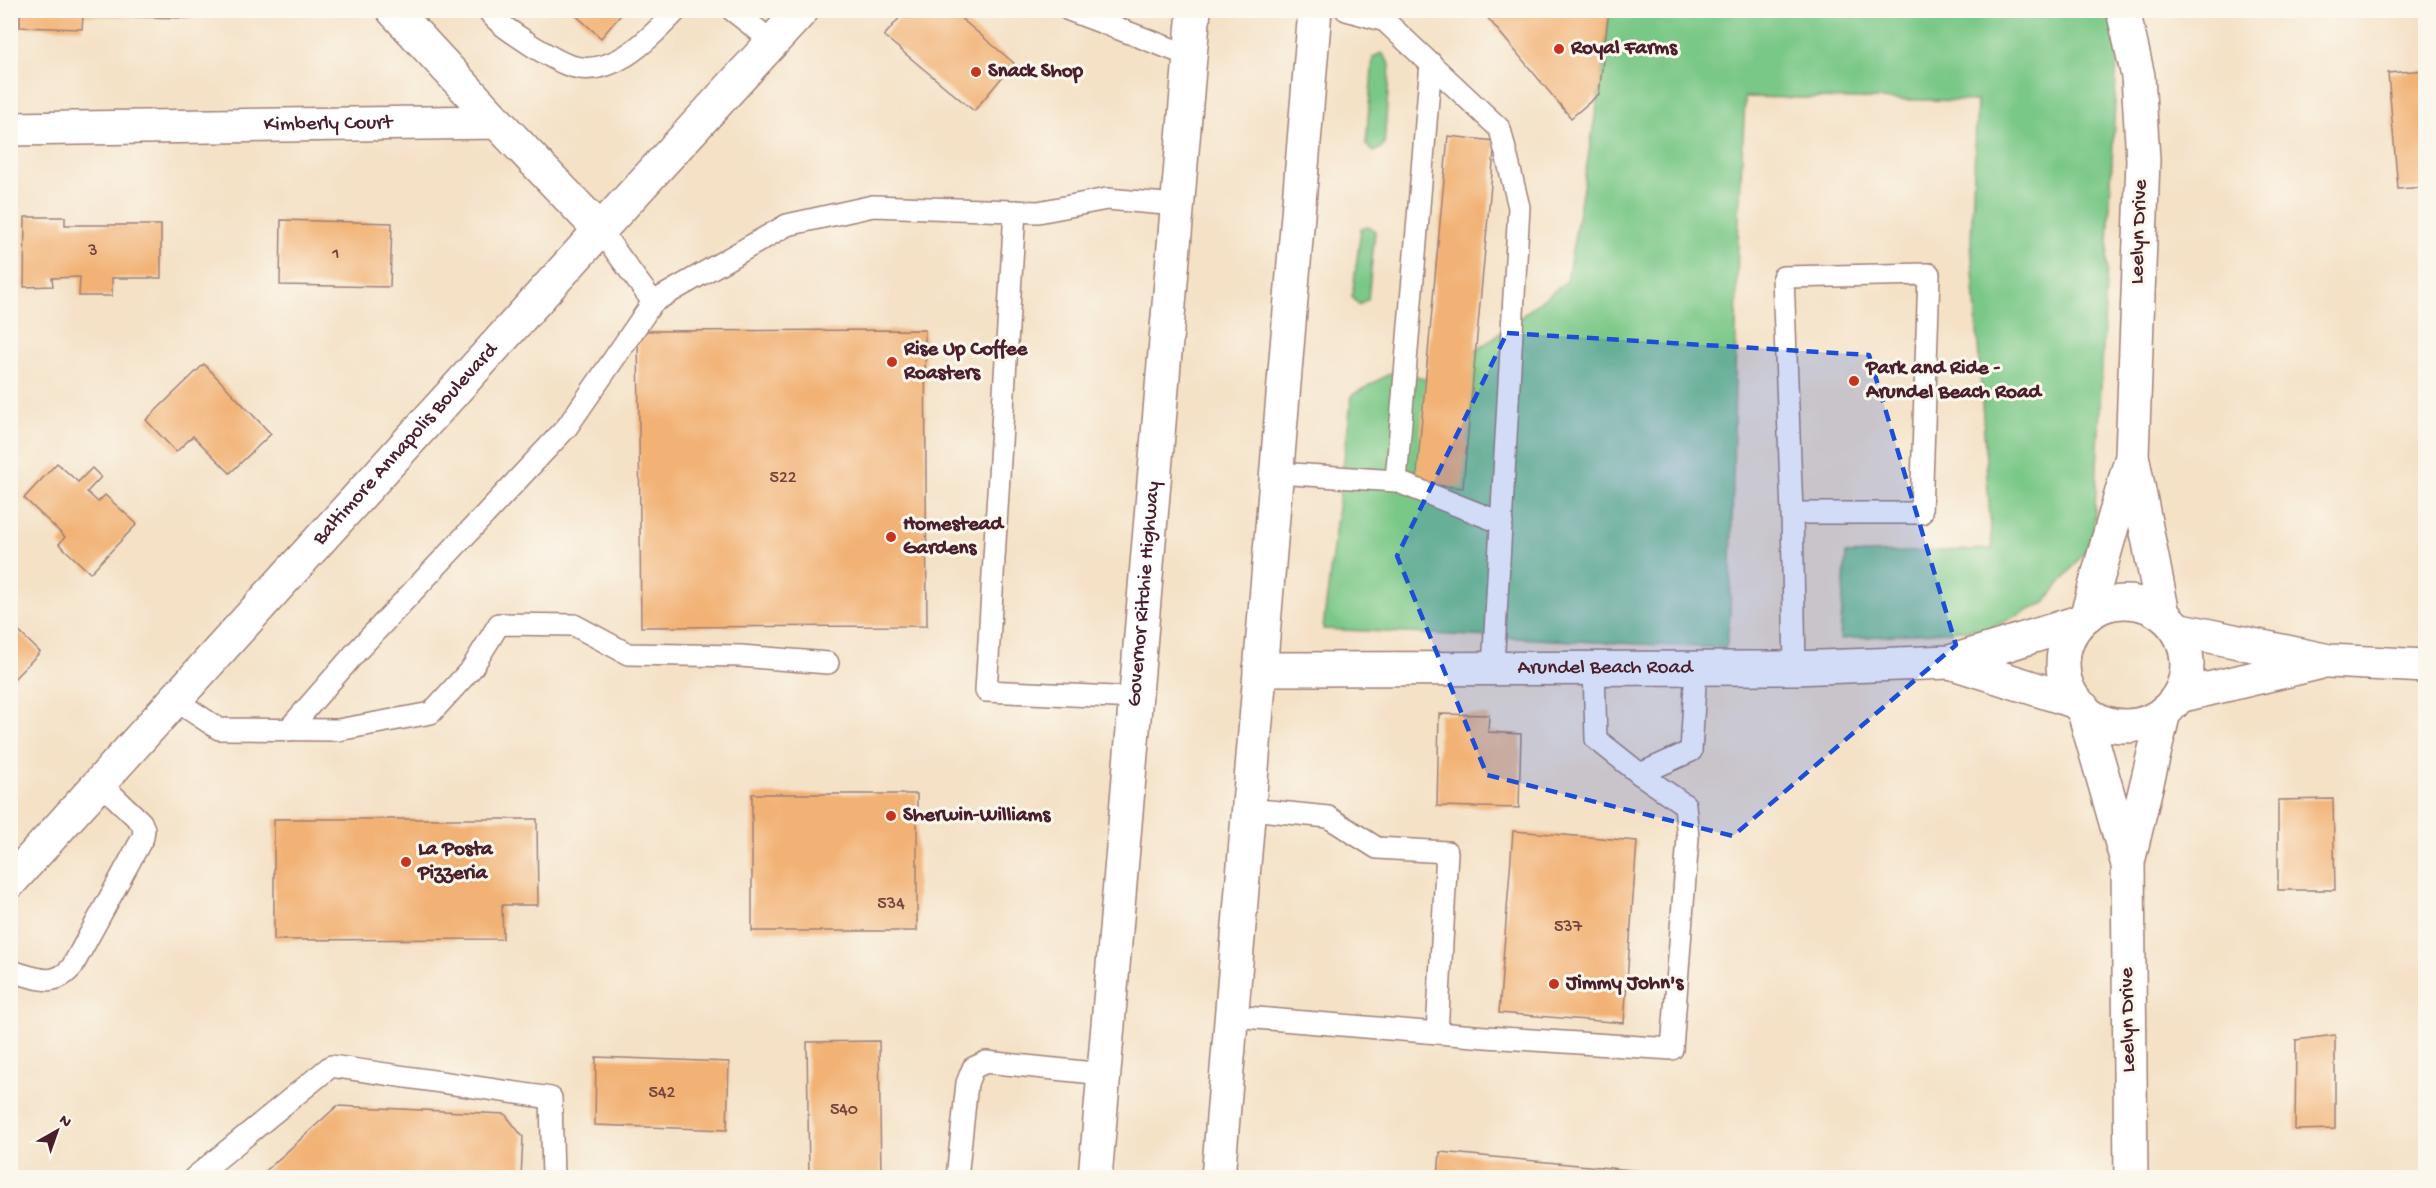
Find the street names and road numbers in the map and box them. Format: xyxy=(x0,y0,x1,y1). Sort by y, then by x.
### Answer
street label: Kimberly Court xyxy=(264,111,395,138)
street label: Leelyn Drive xyxy=(2126,178,2154,285)
street label: Baltimore Annapolis Boulevard xyxy=(307,337,505,552)
street label: Governor Ritchie Highway xyxy=(1122,480,1166,708)
street label: Arundel Beach Road xyxy=(1517,656,1694,681)
street label: Leelyn Drive xyxy=(2116,966,2142,1073)

